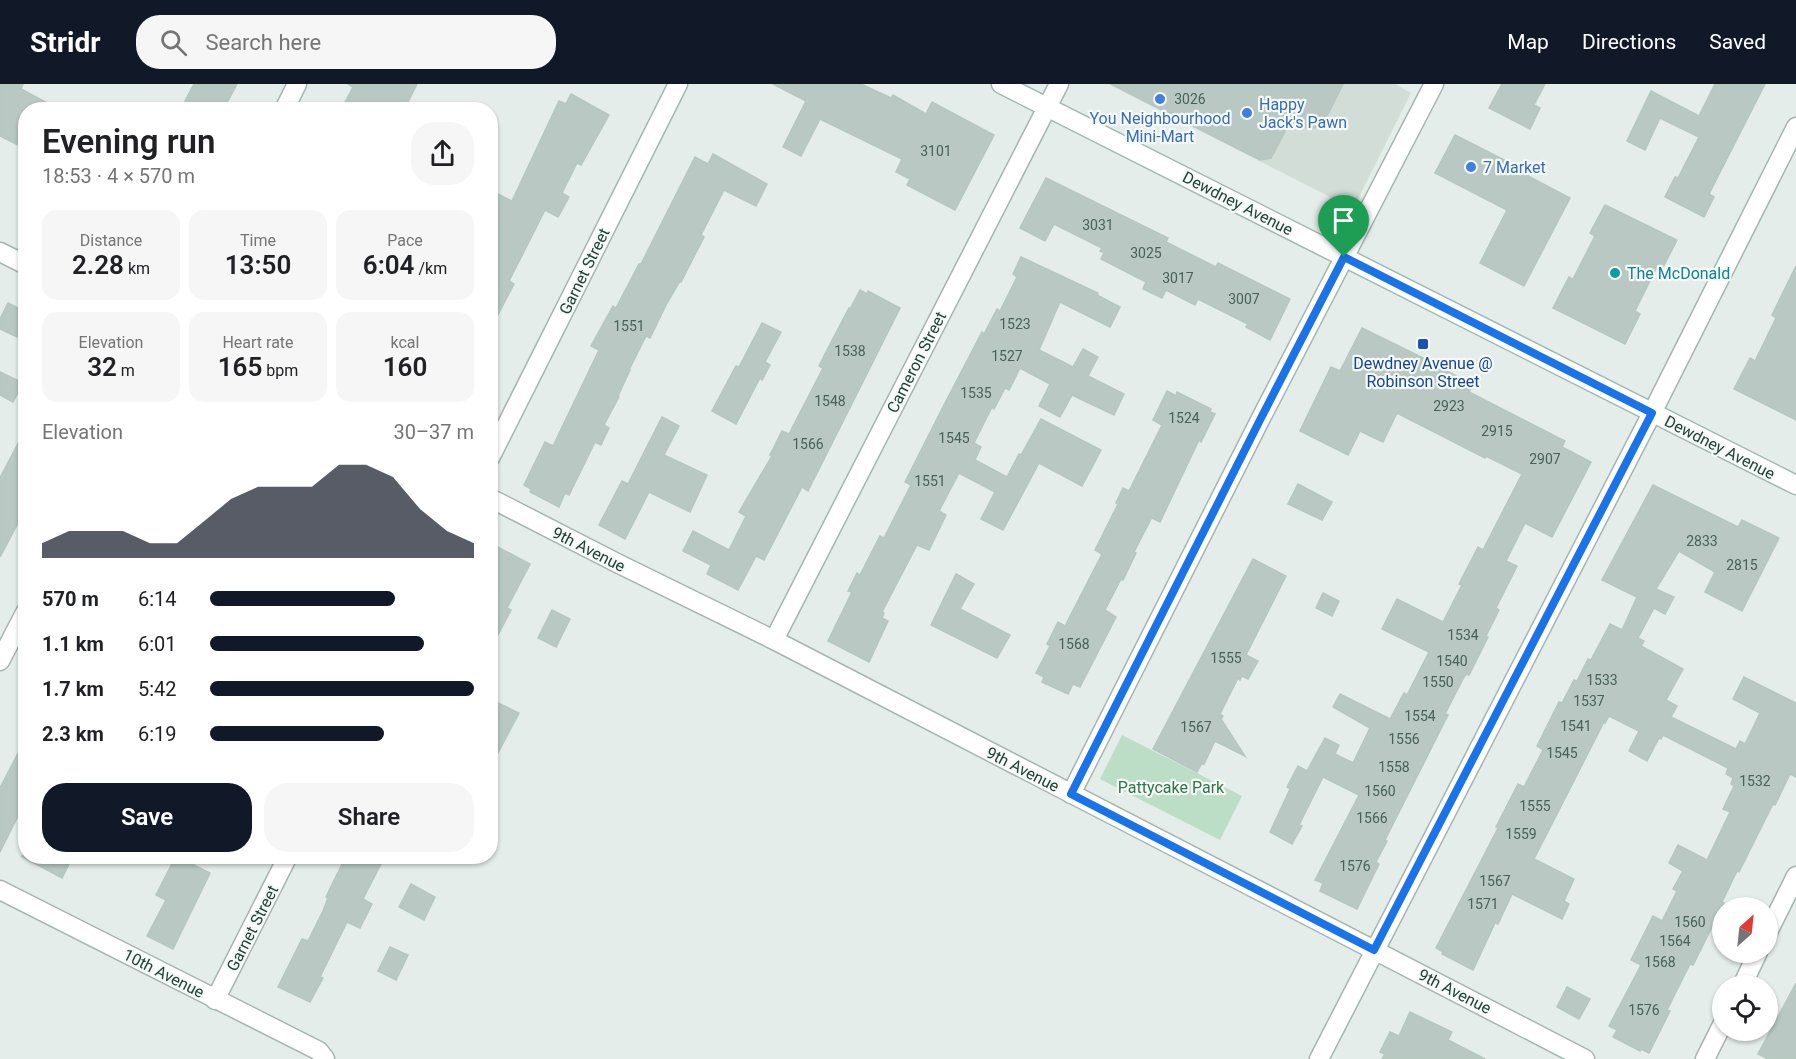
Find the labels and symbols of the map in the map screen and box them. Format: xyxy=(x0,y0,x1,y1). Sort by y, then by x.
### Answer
house number: 3026 xyxy=(1174,91,1206,107)
marker: You Neighbourhood Mini-Mart xyxy=(1153,92,1167,106)
place label: Happy Jack's Pawn xyxy=(1259,95,1347,132)
marker: Happy Jack's Pawn xyxy=(1240,106,1254,120)
place label: You Neighbourhood Mini-Mart xyxy=(1089,109,1231,146)
house number: 3101 xyxy=(920,143,952,159)
place label: 7 Market xyxy=(1483,158,1546,177)
marker: 7 Market xyxy=(1464,160,1478,174)
street label: Dewdney Avenue xyxy=(1180,167,1296,239)
pin xyxy=(1318,195,1369,257)
house number: 3031 xyxy=(1082,217,1114,233)
street label: Garnet Street xyxy=(555,225,614,318)
house number: 3025 xyxy=(1130,245,1162,261)
place label: The McDonald xyxy=(1627,264,1730,283)
marker: The McDonald xyxy=(1608,266,1622,280)
house number: 3017 xyxy=(1162,270,1194,286)
house number: 3007 xyxy=(1228,291,1260,307)
street label: Cameron Street xyxy=(883,308,950,416)
house number: 1523 xyxy=(999,316,1031,332)
house number: 1551 xyxy=(613,318,645,334)
marker: Dewdney Avenue @ Robinson Street xyxy=(1416,337,1430,351)
house number: 1538 xyxy=(834,343,866,359)
house number: 1527 xyxy=(991,348,1023,364)
place label: Dewdney Avenue @ Robinson Street xyxy=(1353,354,1493,391)
house number: 1535 xyxy=(960,385,992,401)
house number: 1548 xyxy=(814,393,846,409)
house number: 2923 xyxy=(1433,398,1465,414)
house number: 1524 xyxy=(1168,410,1200,426)
street label: Dewdney Avenue xyxy=(1662,411,1778,483)
house number: 2915 xyxy=(1481,423,1513,439)
house number: 1545 xyxy=(938,430,970,446)
house number: 1566 xyxy=(792,436,824,452)
house number: 2907 xyxy=(1529,451,1561,467)
house number: 1551 xyxy=(914,473,946,489)
street label: 9th Avenue xyxy=(549,523,628,576)
house number: 2833 xyxy=(1686,533,1718,549)
house number: 2815 xyxy=(1726,557,1758,573)
house number: 1534 xyxy=(1447,627,1479,643)
house number: 1568 xyxy=(1058,636,1090,652)
house number: 1555 xyxy=(1210,650,1242,666)
house number: 1540 xyxy=(1436,653,1468,669)
house number: 1533 xyxy=(1586,672,1618,688)
house number: 1550 xyxy=(1422,674,1454,690)
house number: 1537 xyxy=(1573,693,1605,709)
house number: 1554 xyxy=(1404,708,1436,724)
house number: 1541 xyxy=(1560,718,1592,734)
house number: 1567 xyxy=(1180,719,1212,735)
house number: 1556 xyxy=(1388,731,1420,747)
street label: 9th Avenue xyxy=(983,743,1062,796)
house number: 1545 xyxy=(1546,745,1578,761)
house number: 1558 xyxy=(1378,759,1410,775)
house number: 1532 xyxy=(1739,773,1771,789)
park label: Pattycake Park xyxy=(1118,778,1225,797)
house number: 1560 xyxy=(1364,783,1396,799)
house number: 1555 xyxy=(1519,798,1551,814)
house number: 1566 xyxy=(1356,810,1388,826)
house number: 1559 xyxy=(1505,826,1537,842)
house number: 1576 xyxy=(1339,858,1371,874)
house number: 1567 xyxy=(1479,873,1511,889)
street label: Garnet Street xyxy=(223,882,282,974)
house number: 1571 xyxy=(1467,896,1499,912)
north arrow xyxy=(1712,897,1778,963)
house number: 1560 xyxy=(1674,914,1706,930)
house number: 1564 xyxy=(1659,933,1691,949)
street label: 10th Avenue xyxy=(120,945,207,1002)
house number: 1568 xyxy=(1644,954,1676,970)
street label: 9th Avenue xyxy=(1415,965,1494,1018)
house number: 1576 xyxy=(1628,1002,1660,1018)

